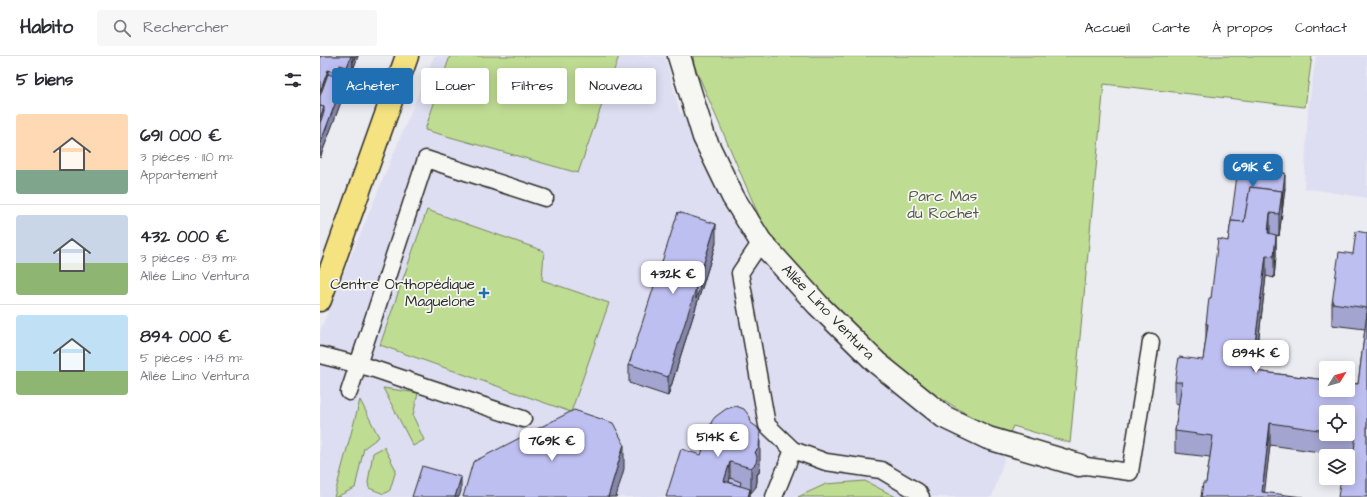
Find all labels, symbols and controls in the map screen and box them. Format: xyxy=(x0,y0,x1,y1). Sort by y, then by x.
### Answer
search box xyxy=(97,10,377,46)
text: Habito xyxy=(20,14,73,41)
icon: search xyxy=(111,17,133,39)
text: Rechercher xyxy=(143,17,229,38)
text: Accueil xyxy=(1085,18,1130,38)
text: Carte xyxy=(1152,18,1190,38)
text: À propos xyxy=(1212,18,1273,38)
text: Contact xyxy=(1295,18,1347,38)
text: 5 biens xyxy=(16,68,73,92)
chip: Acheter xyxy=(332,68,413,104)
chip: Louer xyxy=(421,68,489,104)
chip: Filtres xyxy=(497,68,567,104)
chip: Nouveau xyxy=(575,68,656,104)
icon: filters xyxy=(282,69,304,91)
text: 691 000 € xyxy=(140,124,222,148)
icon: home xyxy=(48,130,96,178)
text: 3 pièces · 110 m² xyxy=(140,148,234,166)
pin: 691K € xyxy=(1220,154,1286,188)
text: 691K € xyxy=(1233,158,1273,176)
text: Appartement xyxy=(140,166,218,184)
park label: Parc Mas du Rochet xyxy=(907,186,979,224)
text: 432 000 € xyxy=(140,225,229,249)
icon: home xyxy=(48,231,96,279)
text: 3 pièces · 83 m² xyxy=(140,249,237,267)
street label: Allée Lino Ventura xyxy=(777,259,879,365)
pin: 432K € xyxy=(640,261,706,295)
text: 432K € xyxy=(650,265,696,283)
text: Allée Lino Ventura xyxy=(140,267,249,285)
place label: Centre Orthopédique Maguelone xyxy=(330,274,475,313)
marker: Centre Orthopédique Maguelone xyxy=(478,287,490,299)
text: 894 000 € xyxy=(140,325,232,349)
icon: home xyxy=(48,331,96,379)
pin: 894K € xyxy=(1223,340,1289,374)
text: 894K € xyxy=(1232,344,1280,362)
text: 5 pièces · 148 m² xyxy=(140,349,244,367)
north arrow xyxy=(1319,361,1355,397)
map controls xyxy=(1319,361,1355,485)
text: Allée Lino Ventura xyxy=(140,367,249,385)
button: locate xyxy=(1319,405,1355,441)
pin: 514K € xyxy=(685,424,751,458)
pin: 769K € xyxy=(519,428,585,462)
text: 514K € xyxy=(696,428,740,446)
text: 769K € xyxy=(529,432,575,450)
button: layers xyxy=(1319,449,1355,485)

